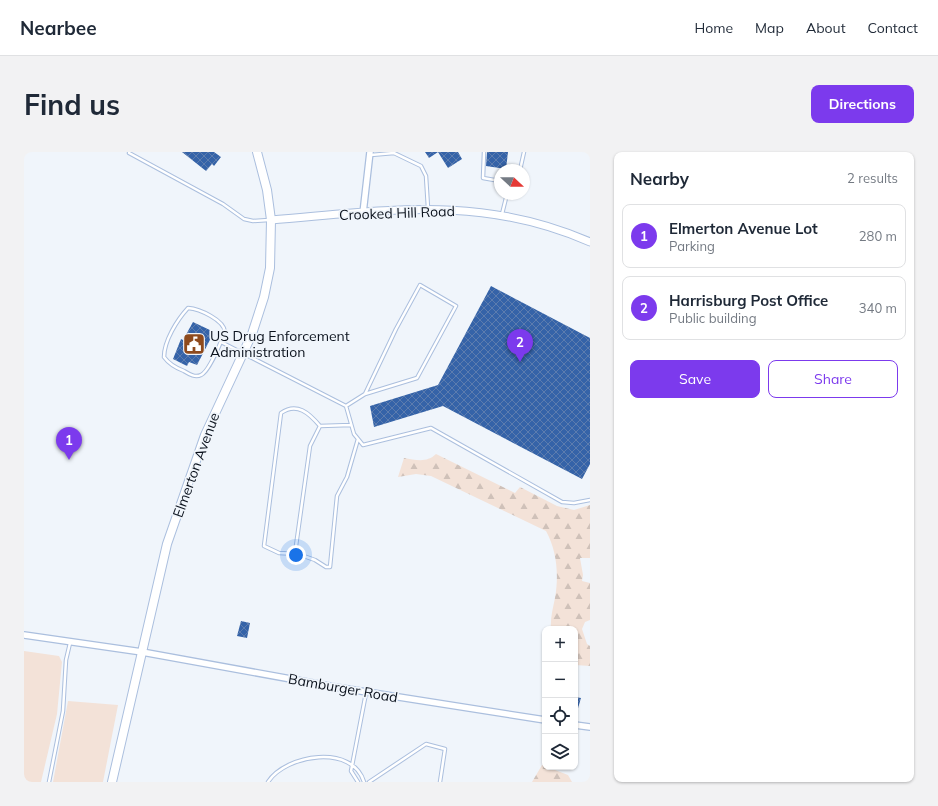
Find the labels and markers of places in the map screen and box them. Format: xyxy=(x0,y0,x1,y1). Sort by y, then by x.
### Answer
place label: US Drug Enforcement Administration xyxy=(210,327,350,361)
pin: 2 xyxy=(507,329,533,362)
public building icon: US Drug Enforcement Administration xyxy=(181,331,207,357)
pin: 1 xyxy=(56,427,82,460)

